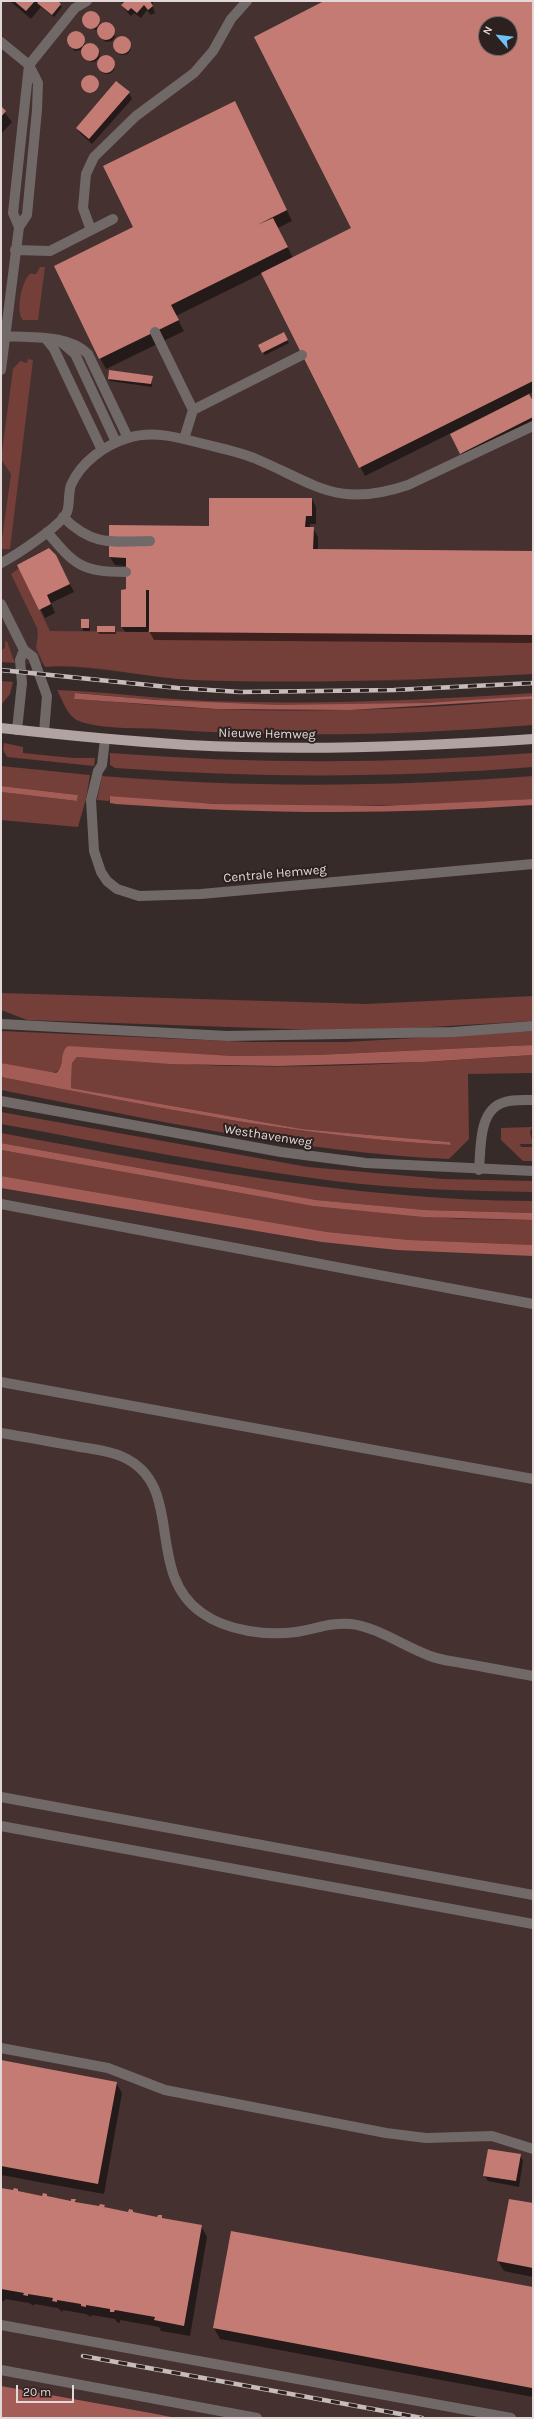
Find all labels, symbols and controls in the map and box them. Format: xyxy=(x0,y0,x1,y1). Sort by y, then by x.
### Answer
north arrow xyxy=(478,16,518,56)
text: N xyxy=(480,24,495,37)
street label: Nieuwe Hemweg xyxy=(218,725,316,743)
street label: Centrale Hemweg xyxy=(223,862,327,886)
street label: Westhavenweg xyxy=(223,1121,313,1151)
scale bar xyxy=(18,2377,76,2403)
text: 20 m xyxy=(23,2385,51,2399)

